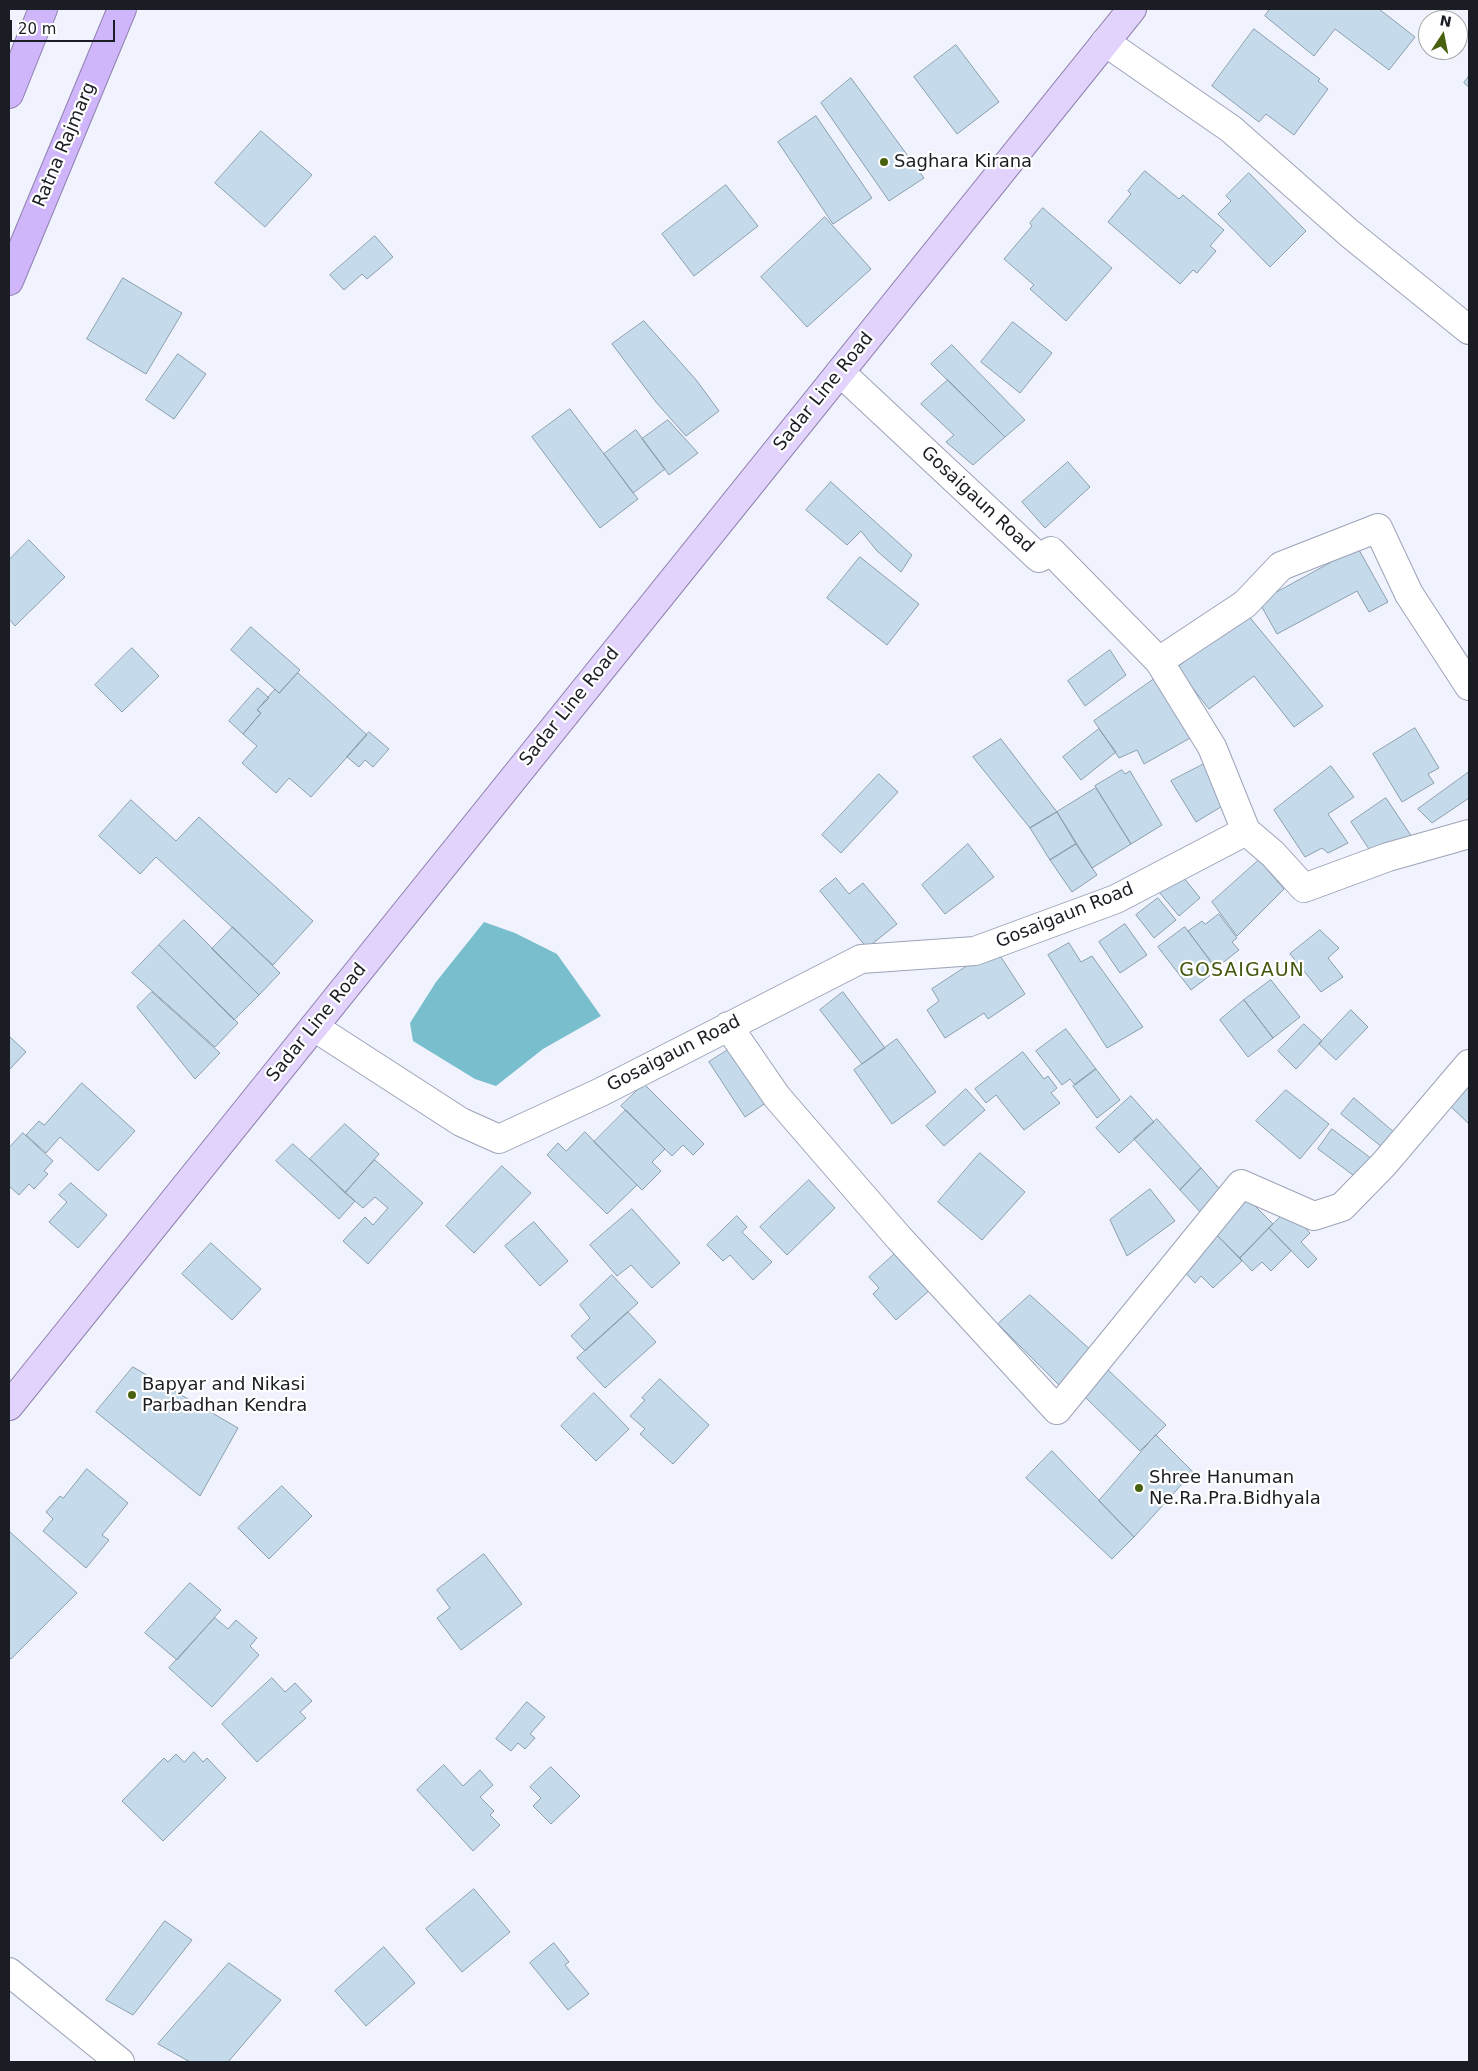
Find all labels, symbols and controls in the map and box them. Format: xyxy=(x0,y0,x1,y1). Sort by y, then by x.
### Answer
scale bar xyxy=(12,10,118,42)
north arrow xyxy=(1418,10,1468,60)
text: N xyxy=(1438,12,1453,30)
text: 20 m xyxy=(18,20,56,38)
street label: Ratna Rajmarg xyxy=(29,79,101,211)
place label: Saghara Kirana xyxy=(894,151,1032,173)
marker: Saghara Kirana xyxy=(878,156,890,168)
street label: Sadar Line Road xyxy=(770,328,878,456)
street label: Gosaigaun Road xyxy=(916,442,1038,558)
street label: Sadar Line Road xyxy=(516,643,624,771)
street label: Gosaigaun Road xyxy=(993,879,1137,953)
street label: Sadar Line Road xyxy=(263,959,371,1087)
district label: GOSAIGAUN xyxy=(1178,960,1306,982)
street label: Gosaigaun Road xyxy=(604,1011,744,1097)
place label: Bapyar and Nikasi Parbadhan Kendra xyxy=(142,1374,307,1416)
marker: Bapyar and Nikasi Parbadhan Kendra xyxy=(126,1389,138,1401)
place label: Shree Hanuman Ne.Ra.Pra.Bidhyala xyxy=(1149,1467,1321,1510)
marker: Shree Hanuman Ne.Ra.Pra.Bidhyala xyxy=(1133,1482,1145,1494)

